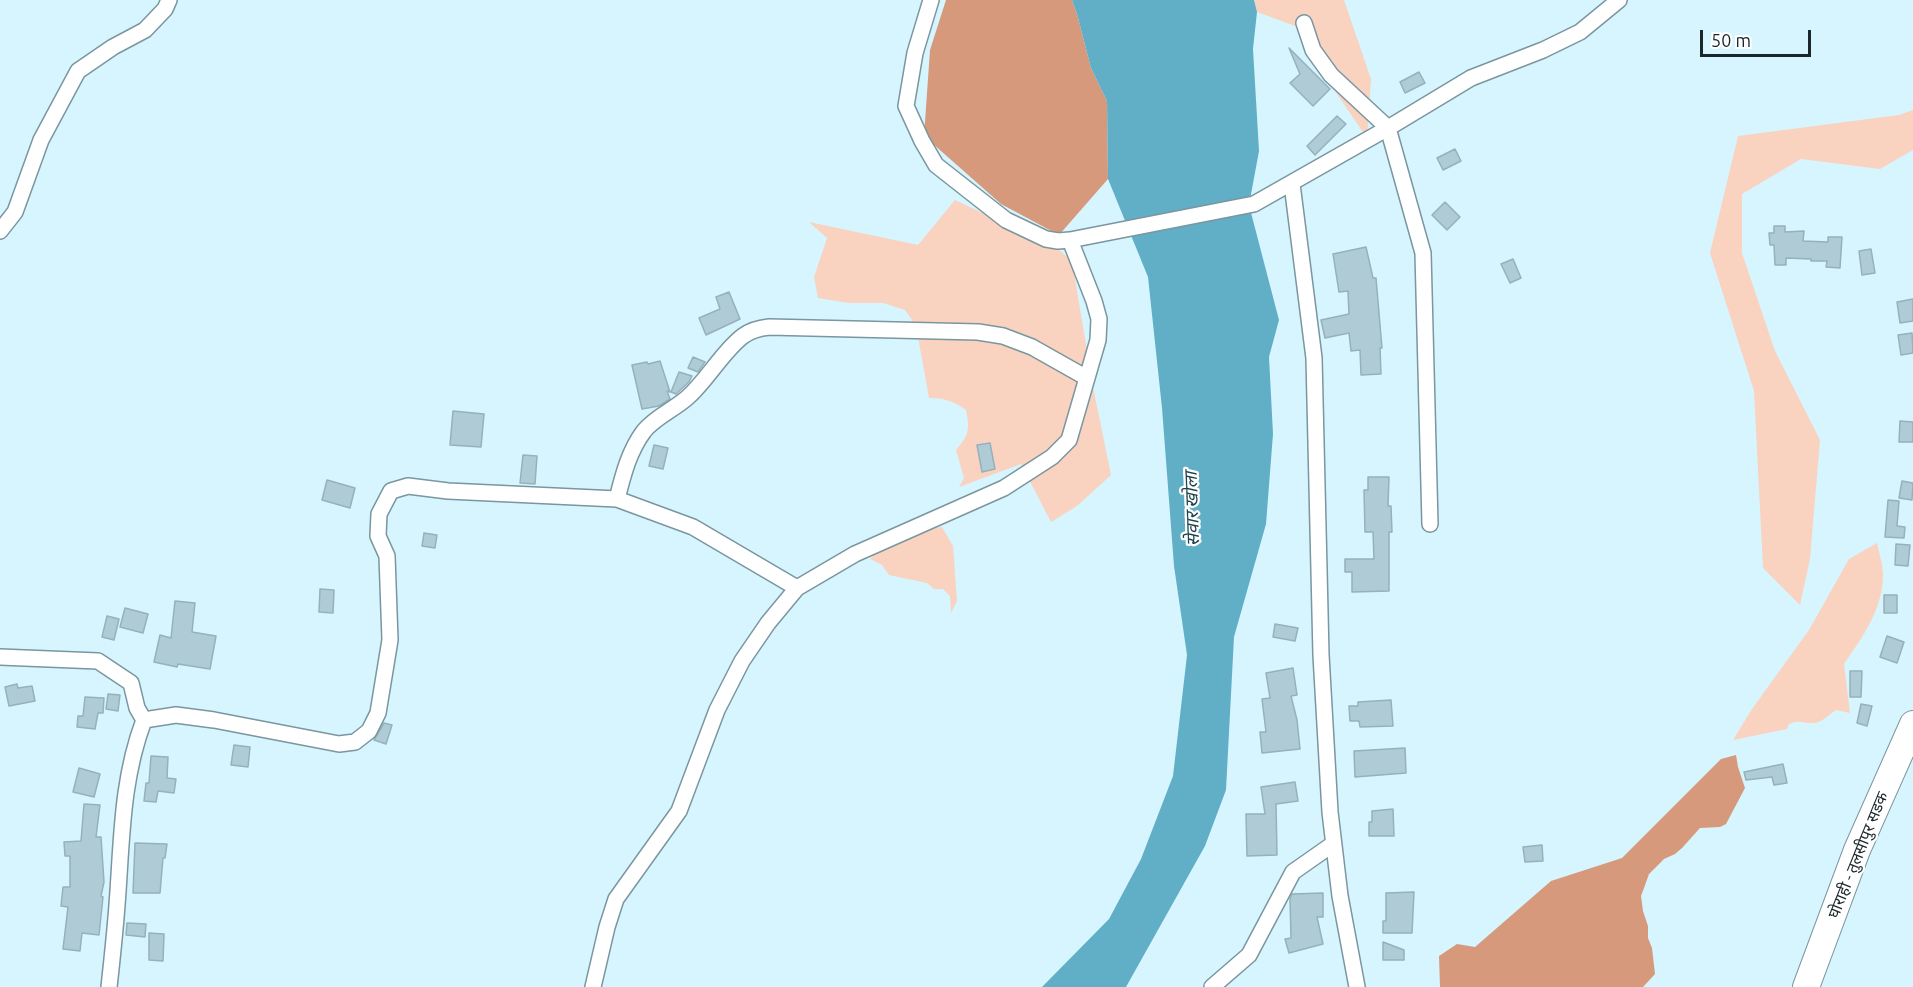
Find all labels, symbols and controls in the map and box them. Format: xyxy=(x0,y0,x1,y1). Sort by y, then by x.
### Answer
scale bar xyxy=(1703,18,1814,56)
text: 50 m xyxy=(1711,30,1751,50)
water label: सेवार खोला xyxy=(1180,471,1204,547)
street label: घोराही - तुलसीपुर सडक xyxy=(1824,789,1892,921)

